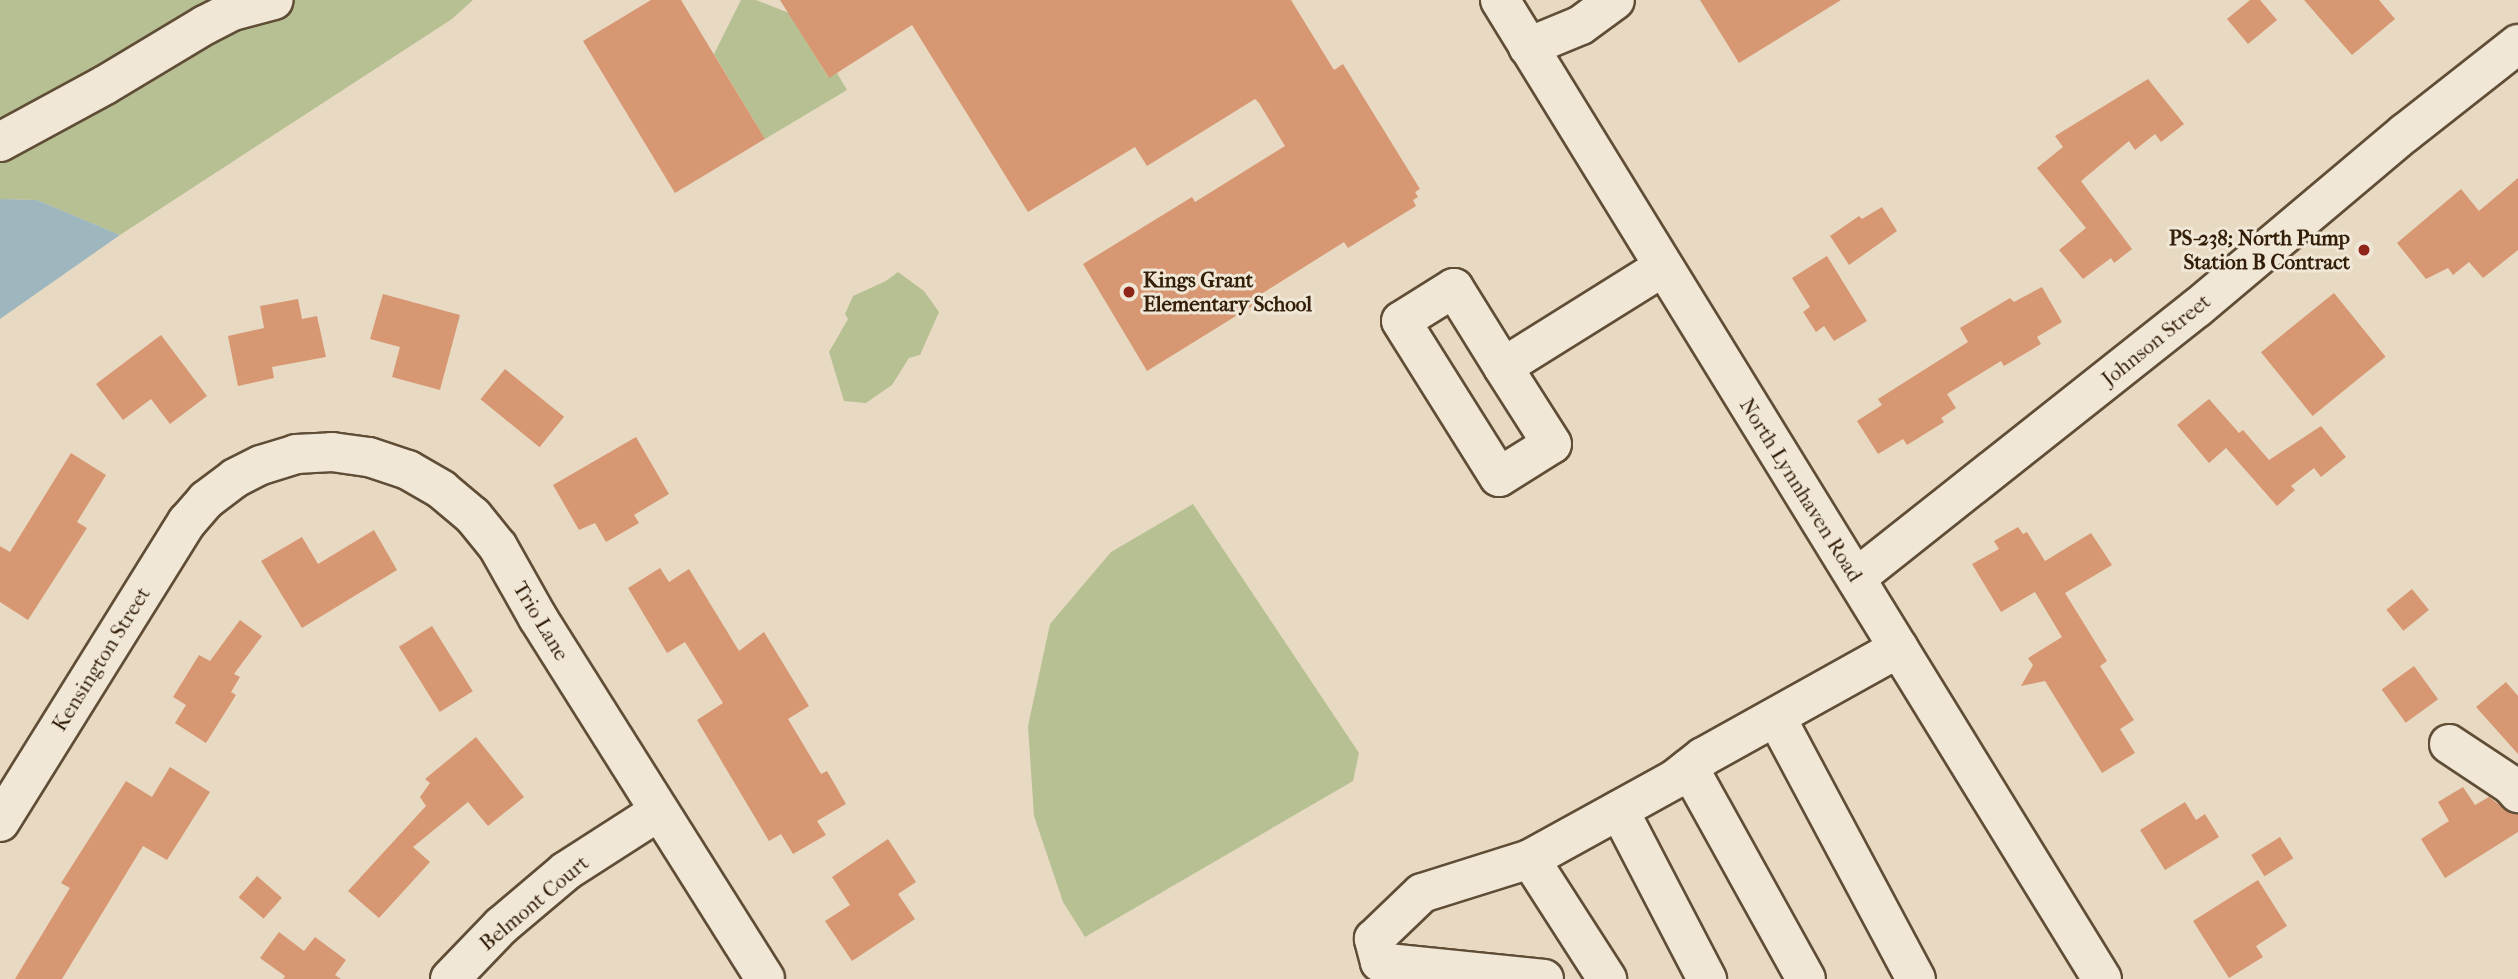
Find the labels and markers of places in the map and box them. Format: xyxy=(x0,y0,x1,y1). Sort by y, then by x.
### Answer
place label: PS-238; North Pump Station B Contract xyxy=(2169,225,2350,275)
marker: PS-238; North Pump Station B Contract xyxy=(2356,242,2372,258)
place label: Kings Grant Elementary School xyxy=(1143,267,1312,317)
marker: Kings Grant Elementary School xyxy=(1121,284,1137,300)

